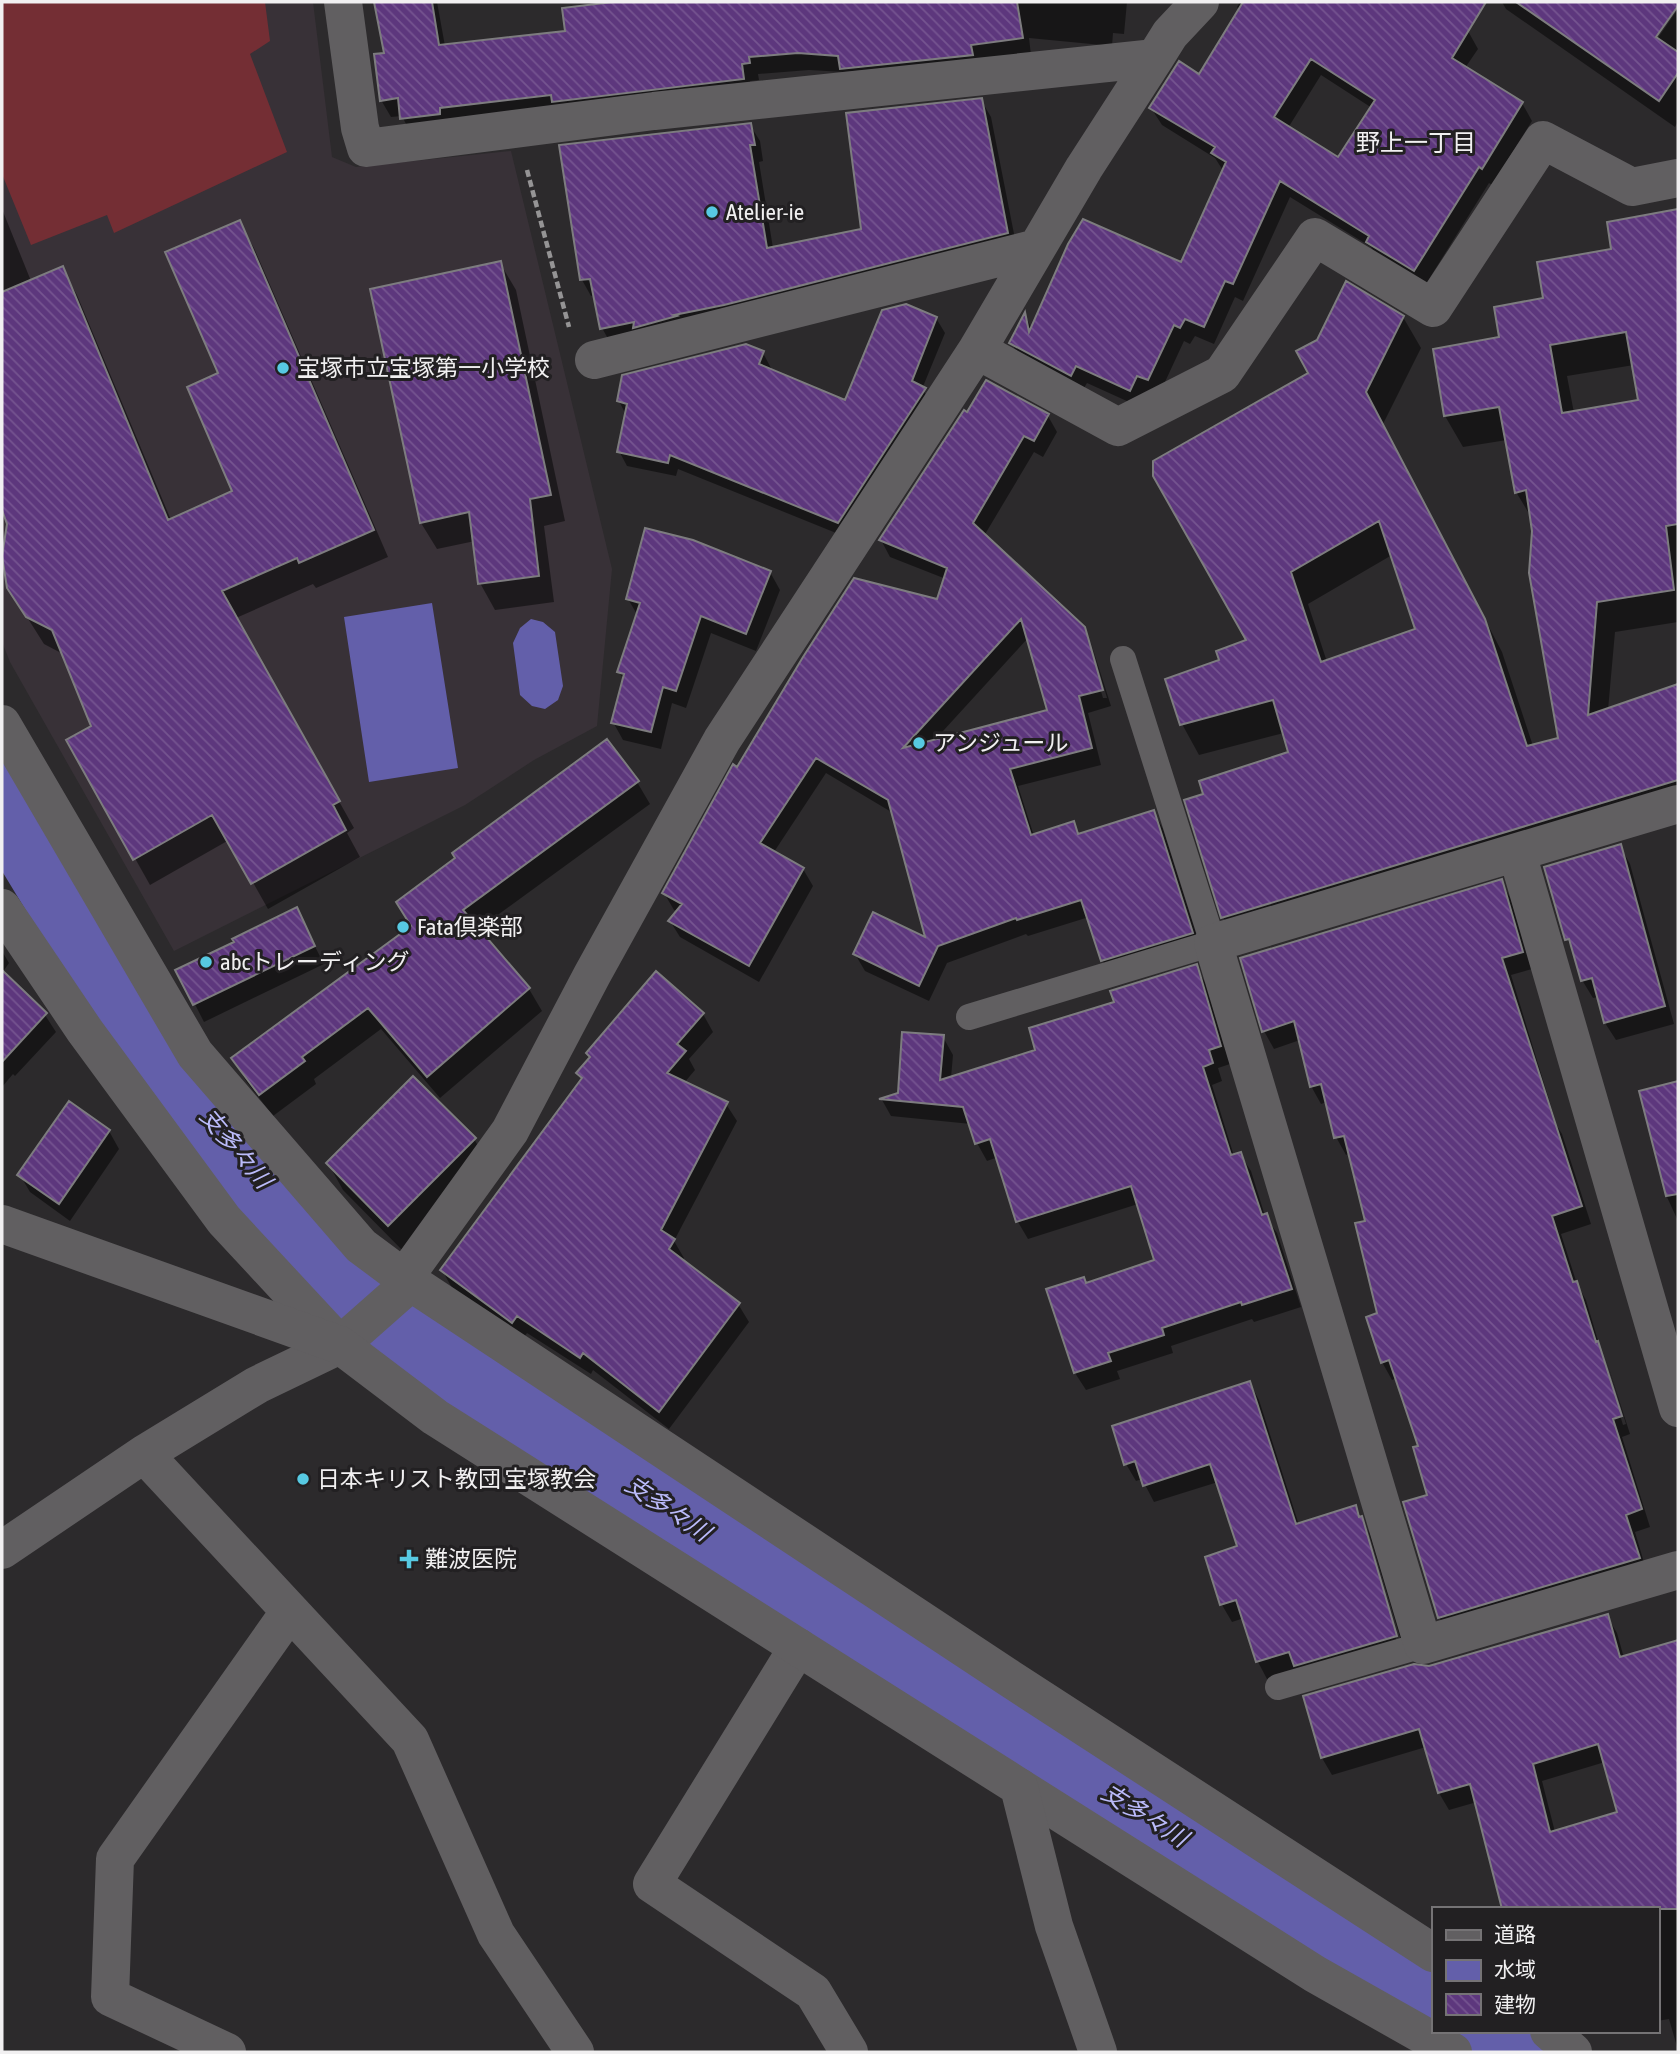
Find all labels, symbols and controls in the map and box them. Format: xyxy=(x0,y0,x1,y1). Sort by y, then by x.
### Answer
district label: 野上一丁目 xyxy=(1356,129,1476,156)
place label: Atelier-ie xyxy=(726,199,804,225)
marker: Atelier-ie xyxy=(704,204,720,220)
place label: 宝塚市立宝塚第一小学校 xyxy=(297,355,550,381)
marker: 宝塚市立宝塚第一小学校 xyxy=(275,360,291,376)
place label: アンジュール xyxy=(933,730,1068,756)
marker: アンジュール xyxy=(911,735,927,751)
place label: Fata倶楽部 xyxy=(417,914,523,940)
marker: Fata倶楽部 xyxy=(395,919,411,935)
place label: abcトレーディング xyxy=(220,949,410,975)
marker: abcトレーディング xyxy=(198,954,214,970)
water label: 支多々川 xyxy=(195,1103,279,1196)
place label: 日本キリスト教団 宝塚教会 xyxy=(317,1466,596,1492)
water label: 支多々川 xyxy=(621,1470,718,1548)
marker: 日本キリスト教団 宝塚教会 xyxy=(295,1471,311,1487)
place label: 難波医院 xyxy=(425,1546,517,1572)
marker: 難波医院 xyxy=(399,1549,419,1569)
water label: 支多々川 xyxy=(1097,1778,1195,1853)
legend xyxy=(1432,1907,1659,2033)
text: 道路 xyxy=(1494,1922,1536,1946)
text: 水域 xyxy=(1494,1957,1536,1981)
text: 建物 xyxy=(1494,1992,1536,2016)

